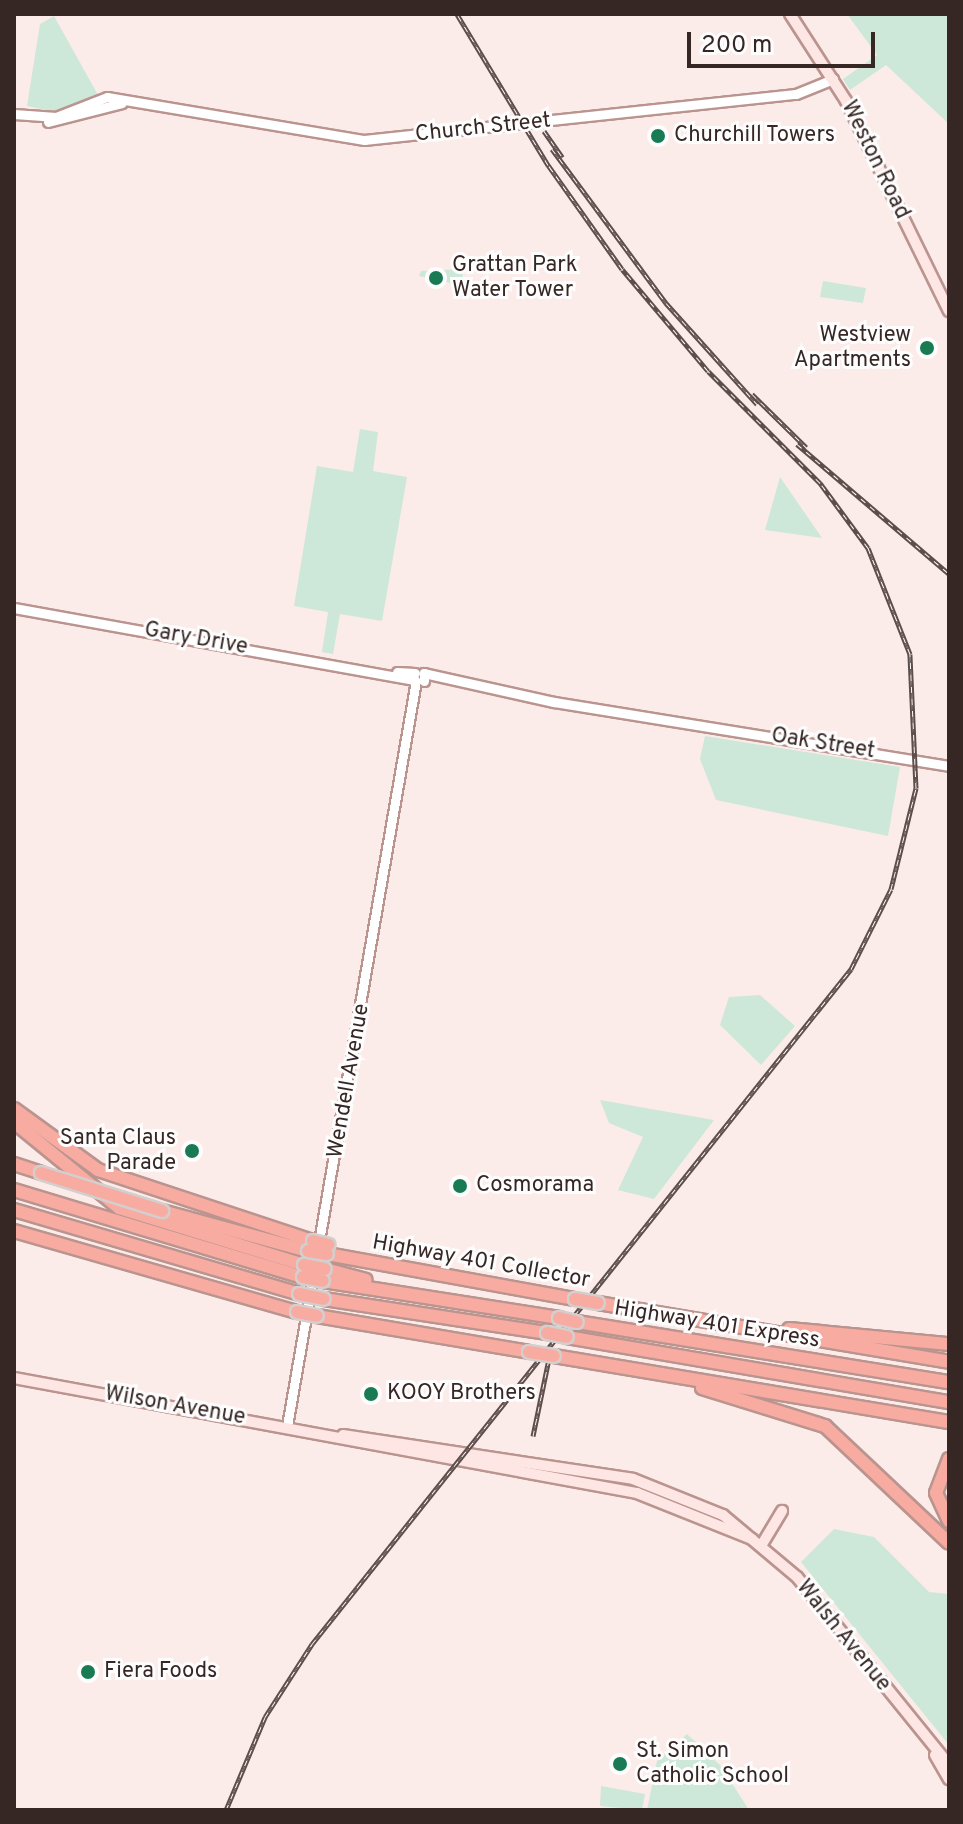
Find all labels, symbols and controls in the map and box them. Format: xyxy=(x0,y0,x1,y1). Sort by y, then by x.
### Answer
scale bar xyxy=(691,16,879,66)
text: 200 m xyxy=(701,31,772,61)
street label: Weston Road xyxy=(835,96,915,224)
street label: Church Street xyxy=(414,108,552,148)
place label: Churchill Towers xyxy=(674,123,836,149)
marker: Churchill Towers xyxy=(649,127,667,145)
place label: Grattan Park Water Tower xyxy=(452,252,577,304)
marker: Grattan Park Water Tower xyxy=(427,269,445,287)
place label: Westview Apartments xyxy=(794,322,911,374)
marker: Westview Apartments xyxy=(918,339,936,357)
street label: Gary Drive xyxy=(142,617,250,661)
street label: Oak Street xyxy=(769,723,877,765)
street label: Wendell Avenue xyxy=(322,1001,376,1161)
place label: Santa Claus Parade xyxy=(60,1125,176,1176)
marker: Santa Claus Parade xyxy=(183,1142,201,1160)
place label: Cosmorama xyxy=(476,1173,594,1199)
marker: Cosmorama xyxy=(451,1177,469,1195)
street label: Highway 401 Collector xyxy=(370,1230,592,1294)
street label: Highway 401 Express xyxy=(612,1296,822,1354)
street label: Wilson Avenue xyxy=(102,1381,248,1431)
place label: KOOY Brothers xyxy=(387,1381,537,1407)
marker: KOOY Brothers xyxy=(362,1385,380,1403)
street label: Walsh Avenue xyxy=(790,1575,896,1697)
place label: Fiera Foods xyxy=(104,1659,217,1685)
marker: Fiera Foods xyxy=(79,1663,97,1681)
place label: St. Simon Catholic School xyxy=(636,1738,789,1790)
marker: St. Simon Catholic School xyxy=(611,1755,629,1773)

